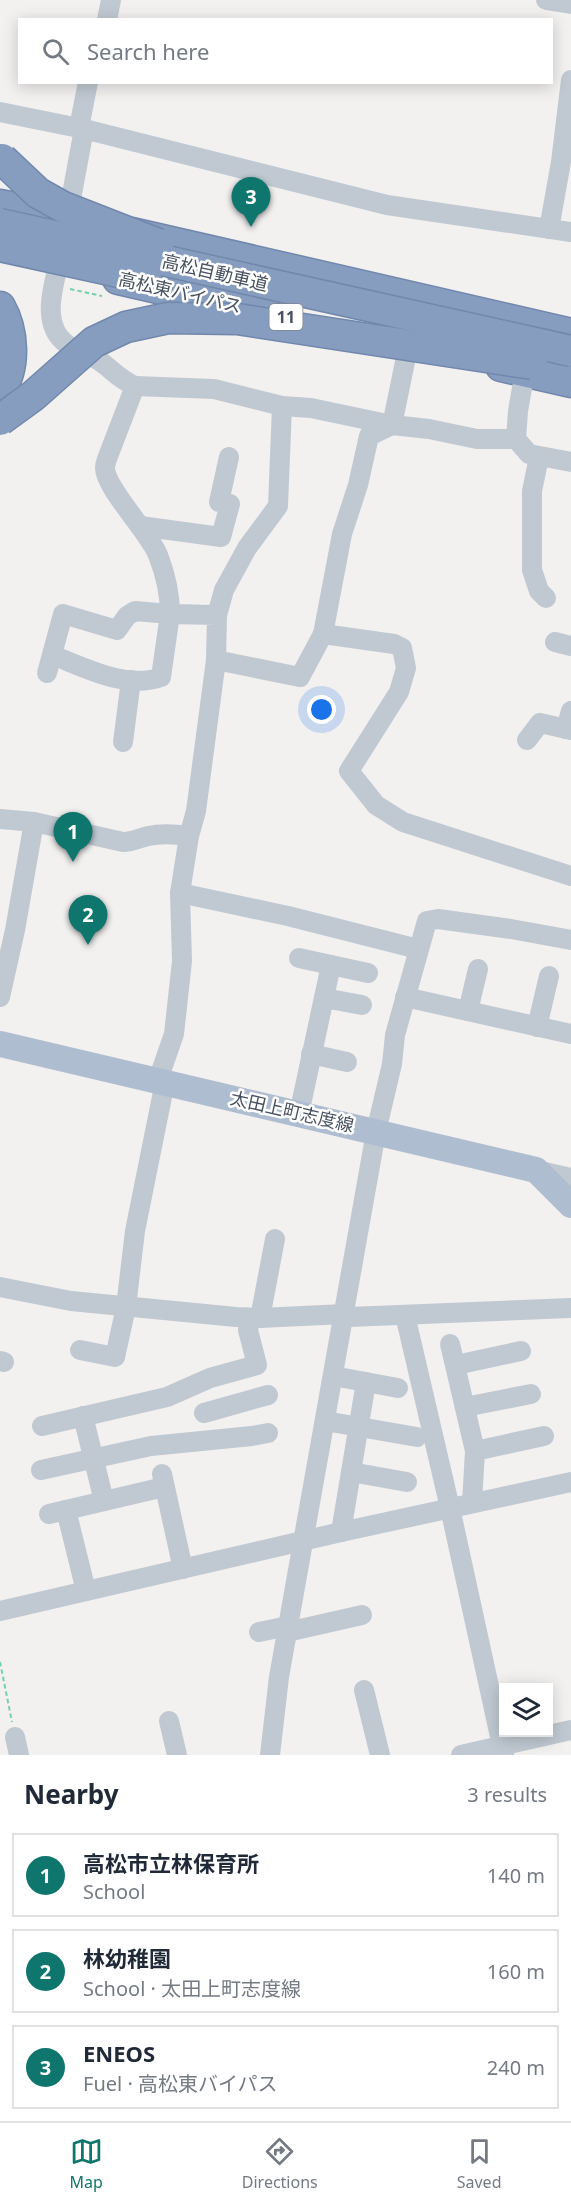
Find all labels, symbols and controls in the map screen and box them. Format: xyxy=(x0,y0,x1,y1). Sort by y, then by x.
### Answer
search box xyxy=(18,18,553,84)
icon: search xyxy=(39,35,72,68)
text: Search here xyxy=(87,36,209,66)
pin: 3 xyxy=(232,178,270,227)
street label: 高松自動車道 xyxy=(160,248,271,296)
street label: 高松東バイパス xyxy=(116,266,244,318)
road number: 11 xyxy=(270,304,302,330)
your location xyxy=(307,695,336,724)
pin: 1 xyxy=(54,812,92,862)
pin: 2 xyxy=(68,896,107,945)
street label: 太田上町志度線 xyxy=(228,1085,356,1137)
map controls xyxy=(499,1683,553,1737)
button: layers xyxy=(499,1683,553,1737)
text: Nearby xyxy=(24,1776,119,1812)
text: 3 results xyxy=(467,1781,547,1808)
text: 高松市立林保育所 xyxy=(83,1848,259,1878)
text: 1 xyxy=(40,1862,51,1889)
text: 140 m xyxy=(487,1862,545,1889)
text: School xyxy=(83,1878,145,1905)
text: 林幼稚園 xyxy=(83,1943,171,1973)
text: 2 xyxy=(40,1958,51,1985)
text: 160 m xyxy=(487,1958,545,1985)
text: School · 太田上町志度線 xyxy=(83,1975,301,2002)
text: ENEOS xyxy=(83,2038,155,2068)
text: 3 xyxy=(40,2054,51,2081)
text: 240 m xyxy=(487,2054,545,2081)
text: Fuel · 高松東バイパス xyxy=(83,2070,278,2097)
tab: Map xyxy=(69,2135,103,2193)
tab: Directions xyxy=(242,2135,318,2193)
tab: Saved xyxy=(457,2135,501,2193)

